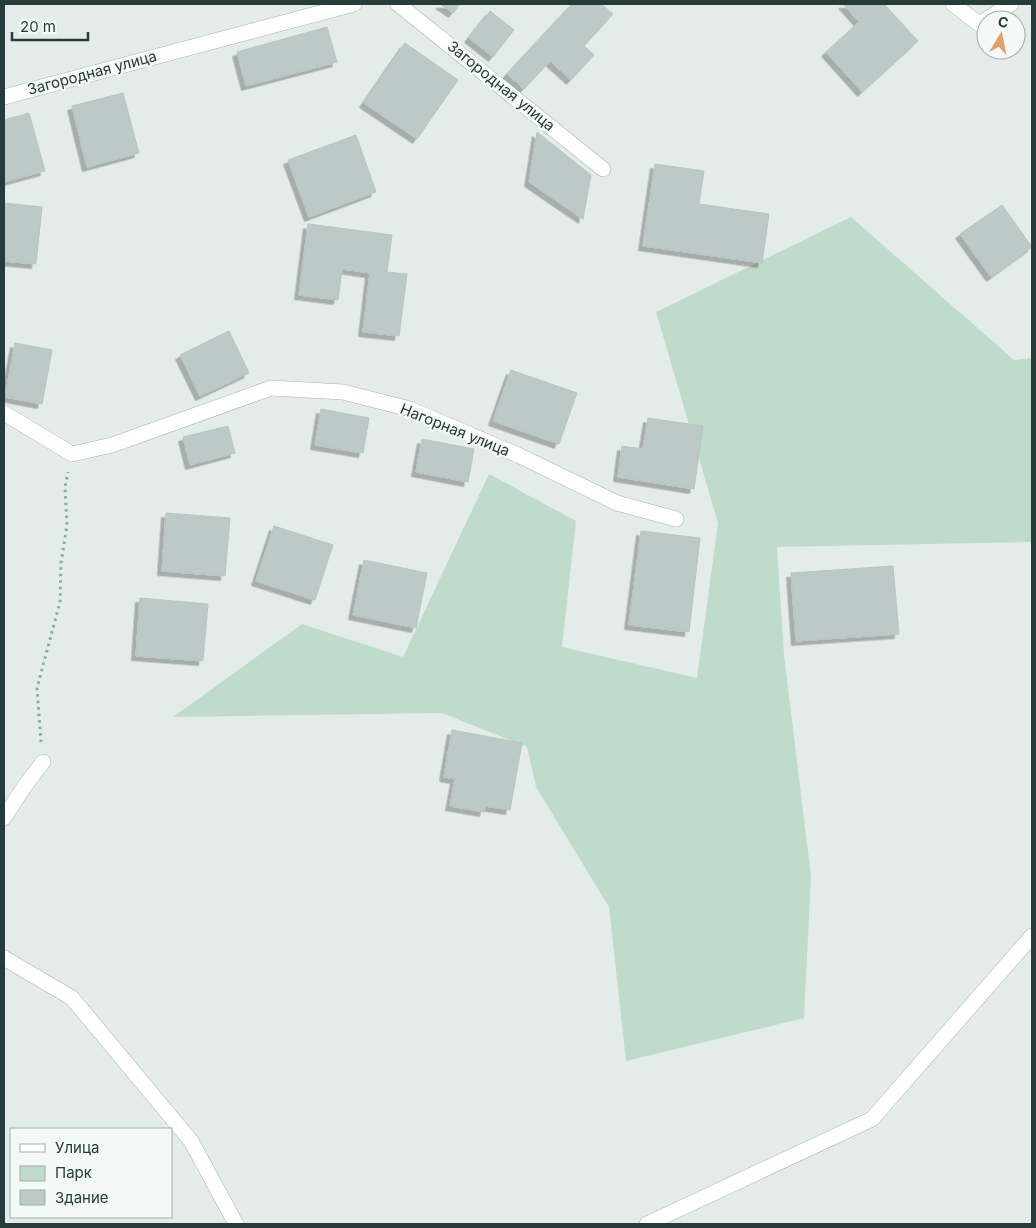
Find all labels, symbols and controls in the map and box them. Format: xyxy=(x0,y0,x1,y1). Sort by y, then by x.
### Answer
scale bar xyxy=(12,10,89,42)
north arrow xyxy=(976,10,1026,60)
text: С xyxy=(997,12,1010,31)
text: 20 m xyxy=(20,17,56,36)
street label: Загородная улица xyxy=(444,36,559,135)
street label: Загородная улица xyxy=(25,46,159,99)
street label: Нагорная улица xyxy=(398,399,513,460)
legend xyxy=(10,1128,172,1218)
text: Улица xyxy=(55,1138,99,1157)
text: Парк xyxy=(55,1163,92,1182)
text: Здание xyxy=(55,1188,109,1207)

